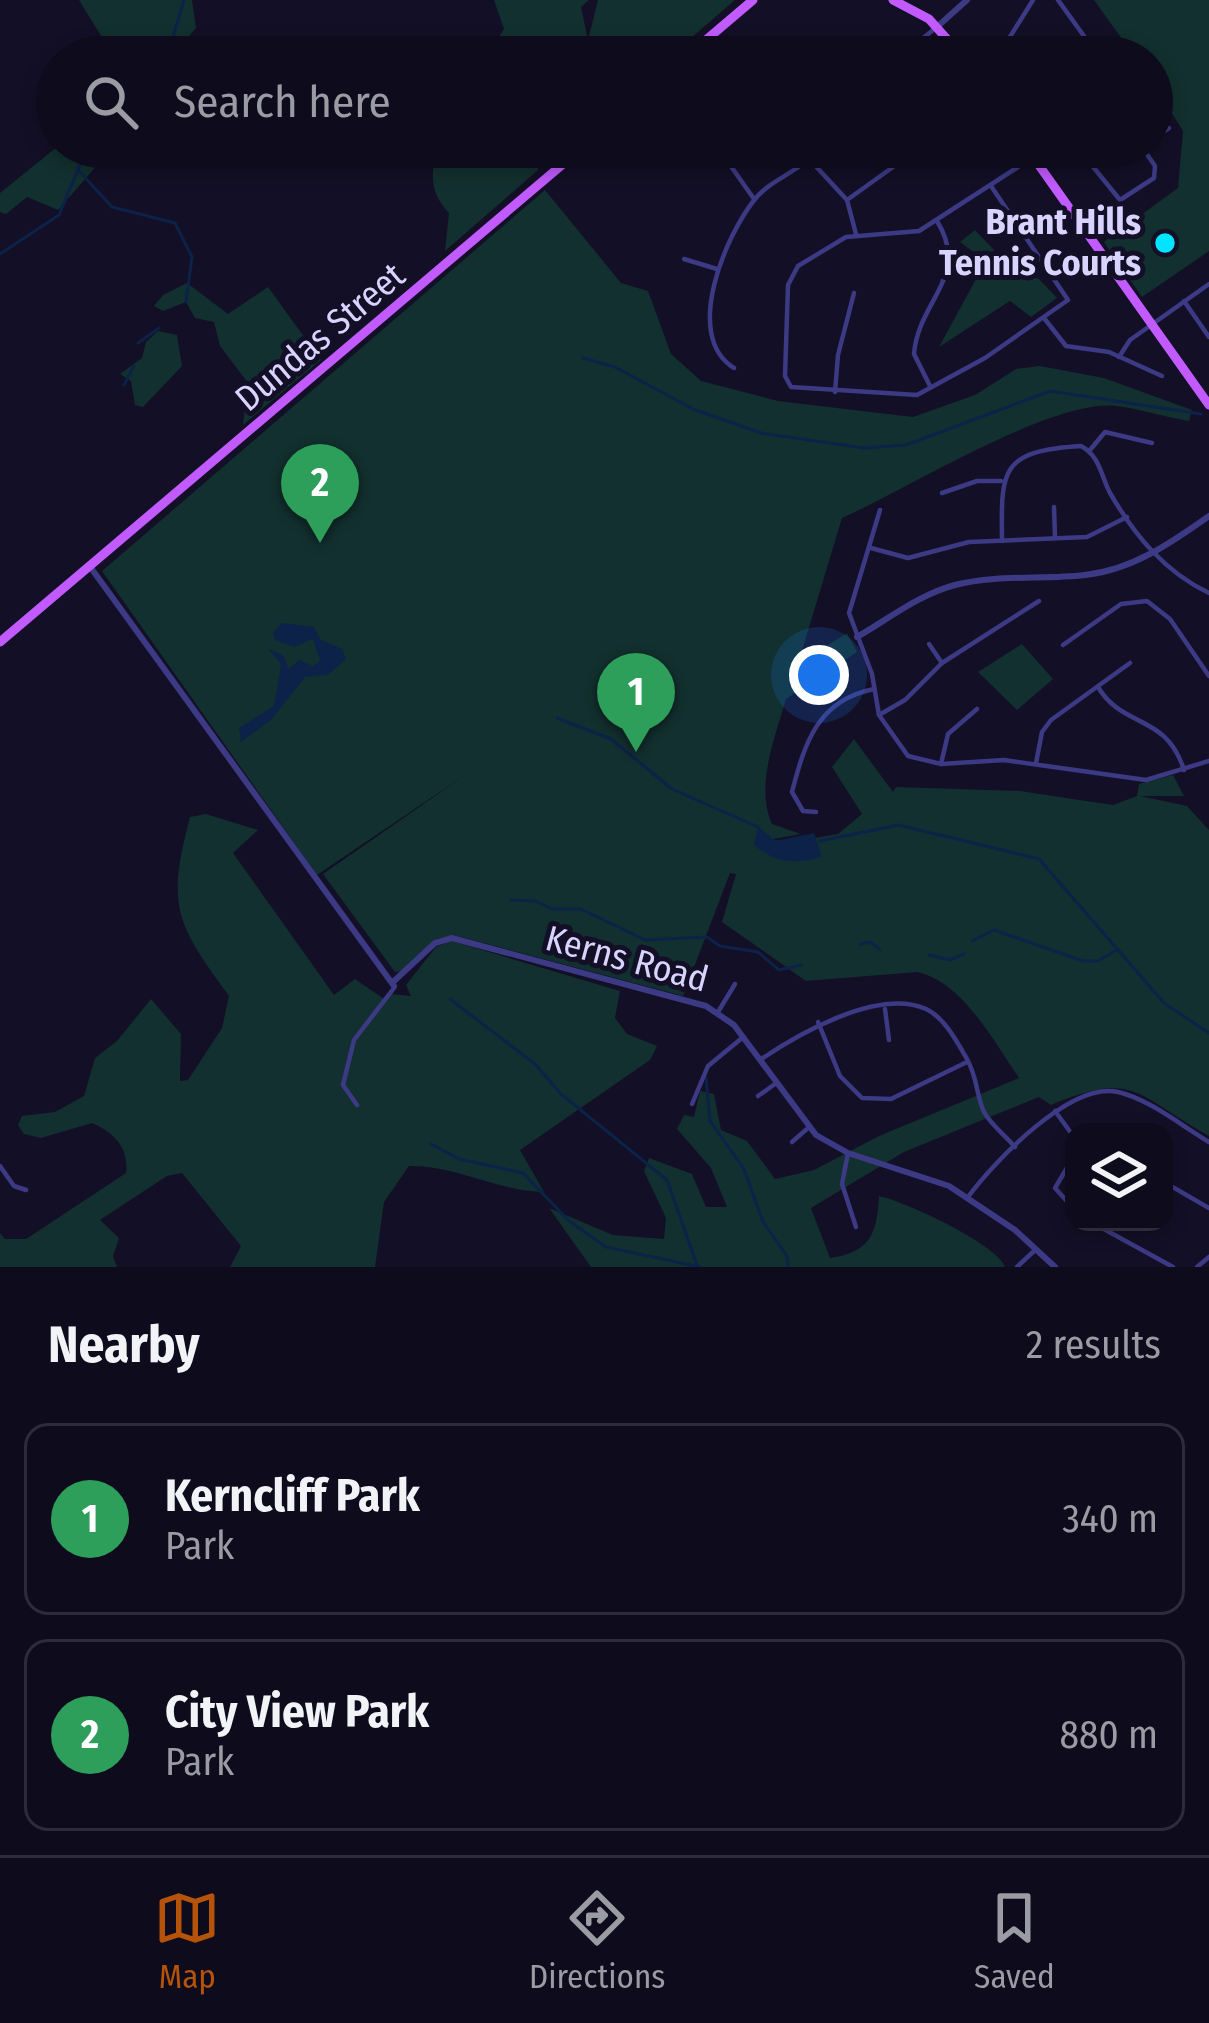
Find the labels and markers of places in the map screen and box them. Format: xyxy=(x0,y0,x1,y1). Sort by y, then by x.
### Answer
place label: Brant Hills Tennis Courts xyxy=(939,200,1141,285)
marker: Brant Hills Tennis Courts xyxy=(1152,230,1178,256)
pin: 2 xyxy=(281,444,359,543)
pin: 1 xyxy=(597,653,675,752)

